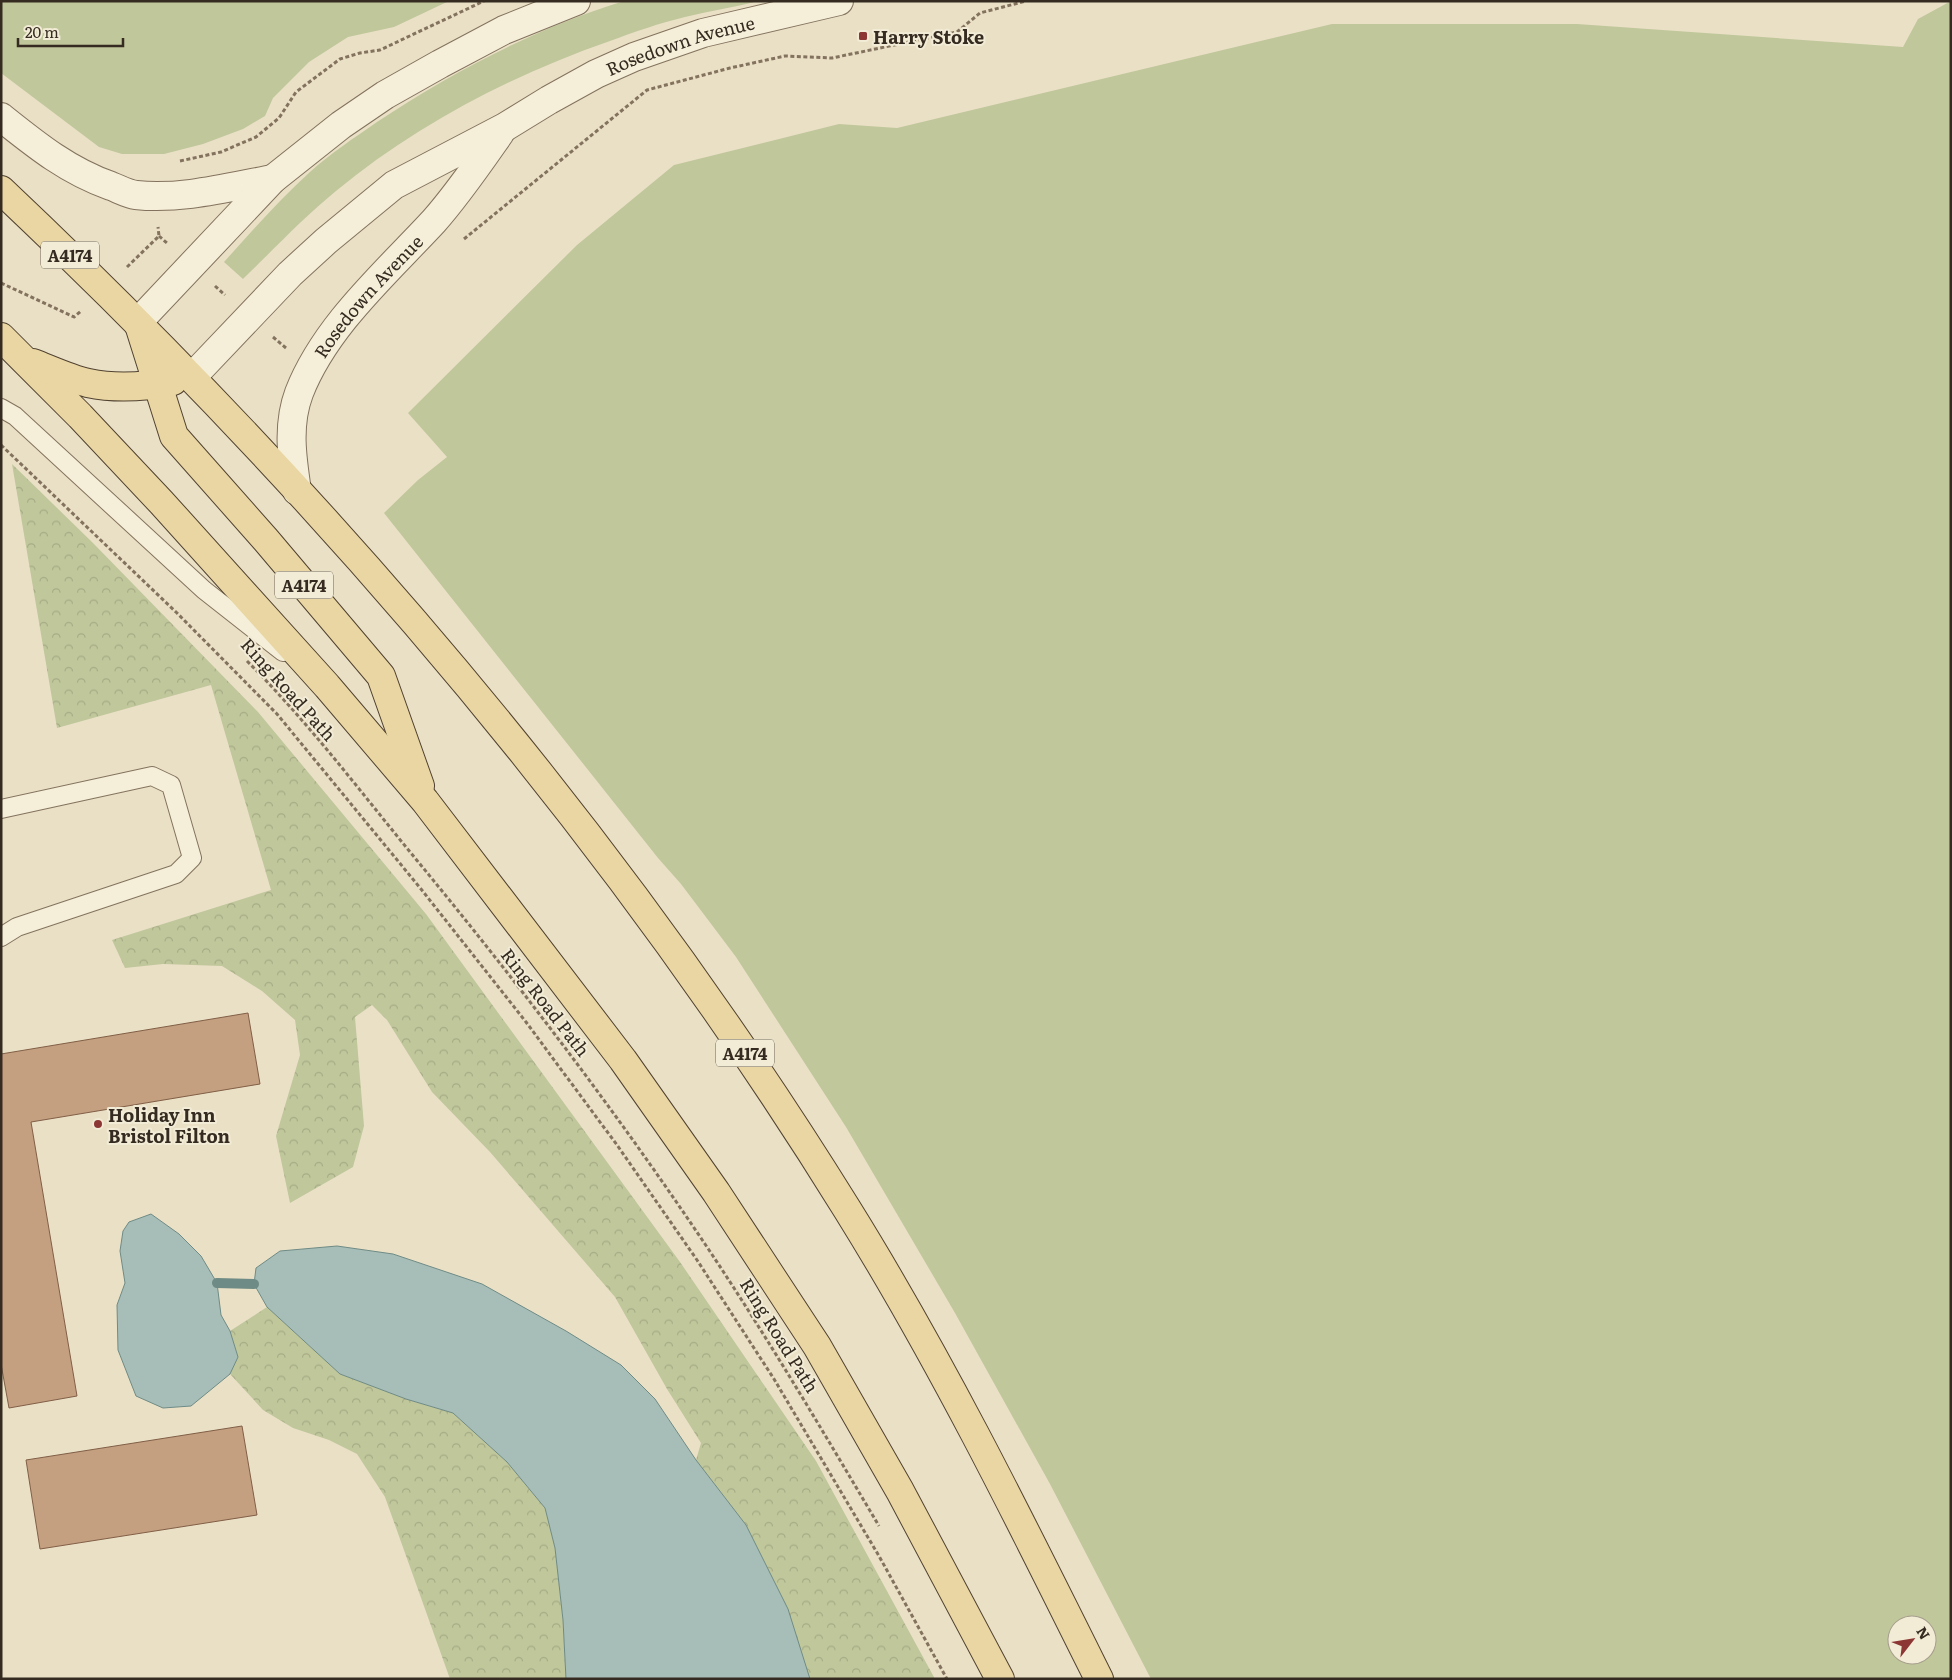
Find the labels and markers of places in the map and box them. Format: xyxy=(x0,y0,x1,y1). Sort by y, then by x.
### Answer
place label: Harry Stoke xyxy=(873,23,984,50)
marker: Harry Stoke xyxy=(857,30,869,42)
place label: Holiday Inn Bristol Filton xyxy=(108,1101,231,1149)
marker: Holiday Inn Bristol Filton xyxy=(92,1118,104,1130)

